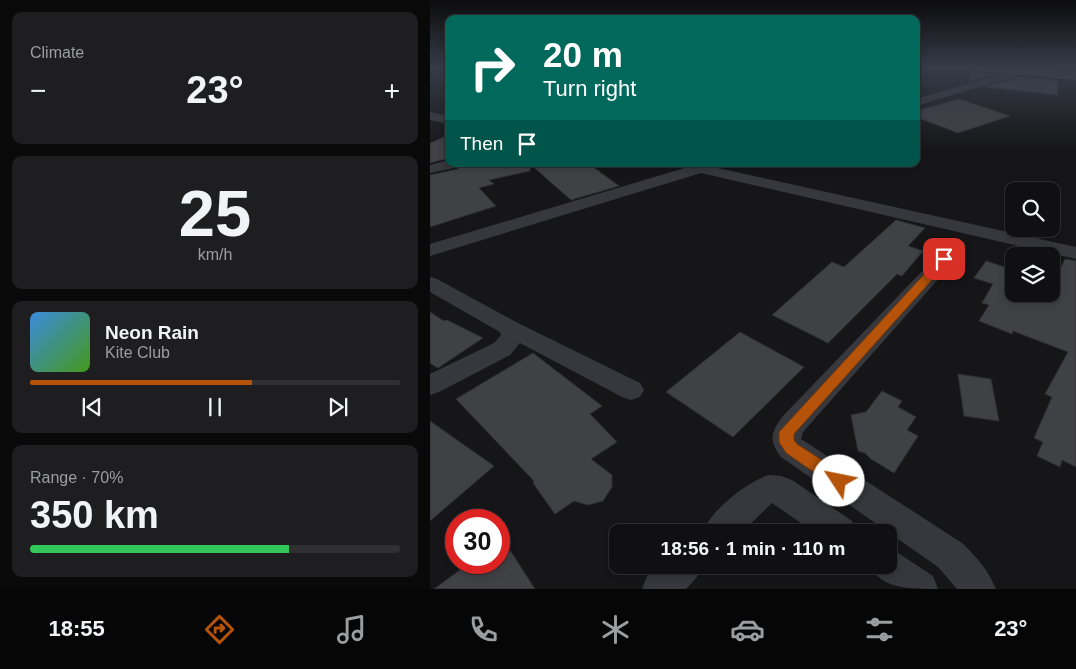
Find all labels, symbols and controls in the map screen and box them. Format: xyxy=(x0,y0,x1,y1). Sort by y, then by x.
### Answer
icon: right xyxy=(460,35,525,100)
text: 20 m xyxy=(543,35,623,74)
text: Climate xyxy=(30,44,84,61)
text: 23° xyxy=(186,69,244,111)
text: − xyxy=(30,75,46,106)
text: + xyxy=(384,75,400,106)
text: Turn right xyxy=(543,76,636,101)
icon: arrive xyxy=(513,130,541,158)
text: Then xyxy=(460,133,503,154)
text: 25 xyxy=(179,177,251,250)
map controls xyxy=(1005,182,1060,302)
button: search xyxy=(1005,182,1060,237)
pin xyxy=(923,238,965,280)
icon: arrive xyxy=(930,245,958,273)
text: km/h xyxy=(198,246,232,263)
button: layers xyxy=(1005,247,1060,302)
text: Neon Rain xyxy=(105,322,199,343)
text: Kite Club xyxy=(105,344,170,361)
icon: previous xyxy=(78,393,106,421)
icon: pause xyxy=(201,393,229,421)
icon: next xyxy=(324,393,352,421)
position arrow xyxy=(812,454,864,506)
text: Range · 70% xyxy=(30,469,123,486)
text: 350 km xyxy=(30,494,159,536)
speed limit sign: 30 xyxy=(445,509,510,574)
text: 18:56 · 1 min · 110 m xyxy=(661,538,845,559)
icon: directions xyxy=(202,612,237,647)
icon: music xyxy=(334,612,369,647)
icon: phone xyxy=(466,612,501,647)
icon: climate xyxy=(598,612,633,647)
icon: car xyxy=(730,612,765,647)
icon: filters xyxy=(862,612,897,647)
text: 18:55 xyxy=(49,616,105,641)
text: 23° xyxy=(994,616,1027,641)

